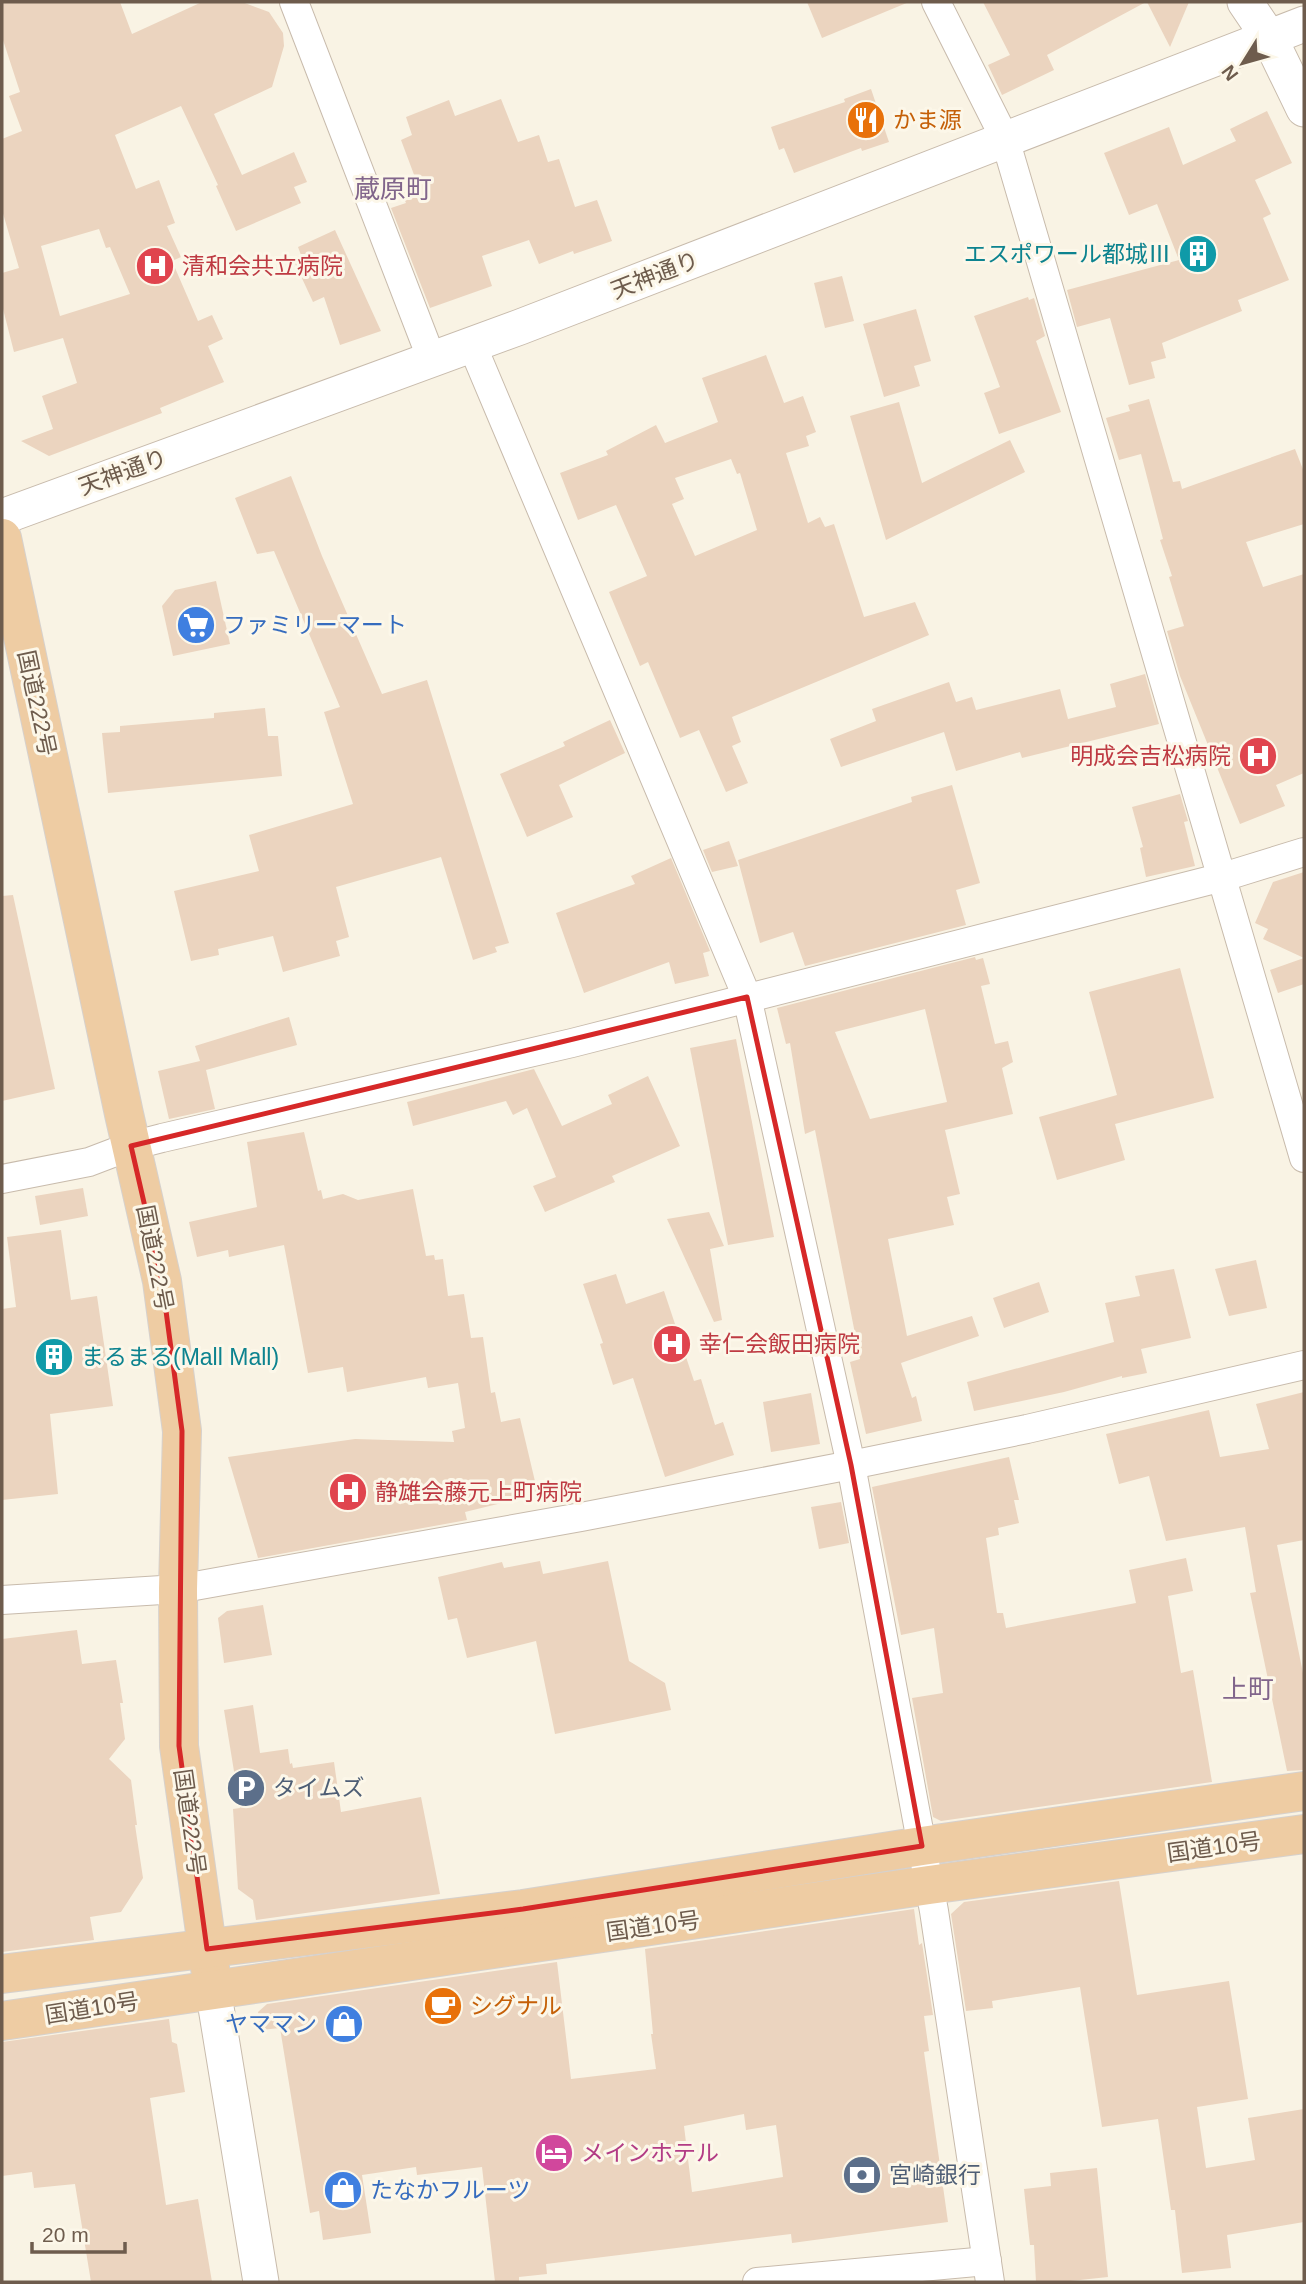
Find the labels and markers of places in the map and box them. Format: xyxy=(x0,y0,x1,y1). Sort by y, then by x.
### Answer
restaurant icon: かま源 xyxy=(845,99,887,141)
place label: かま源 xyxy=(893,107,962,133)
building icon: エスポワール都城Ⅲ xyxy=(1177,233,1219,275)
place label: エスポワール都城Ⅲ xyxy=(964,241,1171,267)
hospital icon: 清和会共立病院 xyxy=(134,245,176,287)
place label: 清和会共立病院 xyxy=(182,253,343,279)
supermarket icon: ファミリーマート xyxy=(175,604,217,646)
place label: ファミリーマート xyxy=(223,612,407,638)
hospital icon: 明成会吉松病院 xyxy=(1237,735,1279,777)
place label: 明成会吉松病院 xyxy=(1070,743,1231,769)
hospital icon: 幸仁会飯田病院 xyxy=(651,1323,693,1365)
place label: 幸仁会飯田病院 xyxy=(699,1331,860,1357)
building icon: まるまる(Mall Mall) xyxy=(33,1336,75,1378)
place label: まるまる(Mall Mall) xyxy=(81,1344,279,1370)
hospital icon: 静雄会藤元上町病院 xyxy=(327,1471,369,1513)
place label: 静雄会藤元上町病院 xyxy=(375,1479,582,1505)
parking icon: タイムズ xyxy=(225,1767,267,1809)
place label: タイムズ xyxy=(273,1775,365,1801)
cafe icon: シグナル xyxy=(422,1985,464,2027)
place label: シグナル xyxy=(470,1993,562,2019)
shop icon: ヤママン xyxy=(323,2003,365,2045)
place label: ヤママン xyxy=(225,2011,317,2037)
hotel icon: メインホテル xyxy=(533,2132,575,2174)
place label: メインホテル xyxy=(581,2140,719,2166)
bank icon: 宮崎銀行 xyxy=(841,2154,883,2196)
place label: 宮崎銀行 xyxy=(889,2162,981,2188)
shop icon: たなかフルーツ xyxy=(322,2169,364,2211)
place label: たなかフルーツ xyxy=(370,2177,531,2203)

